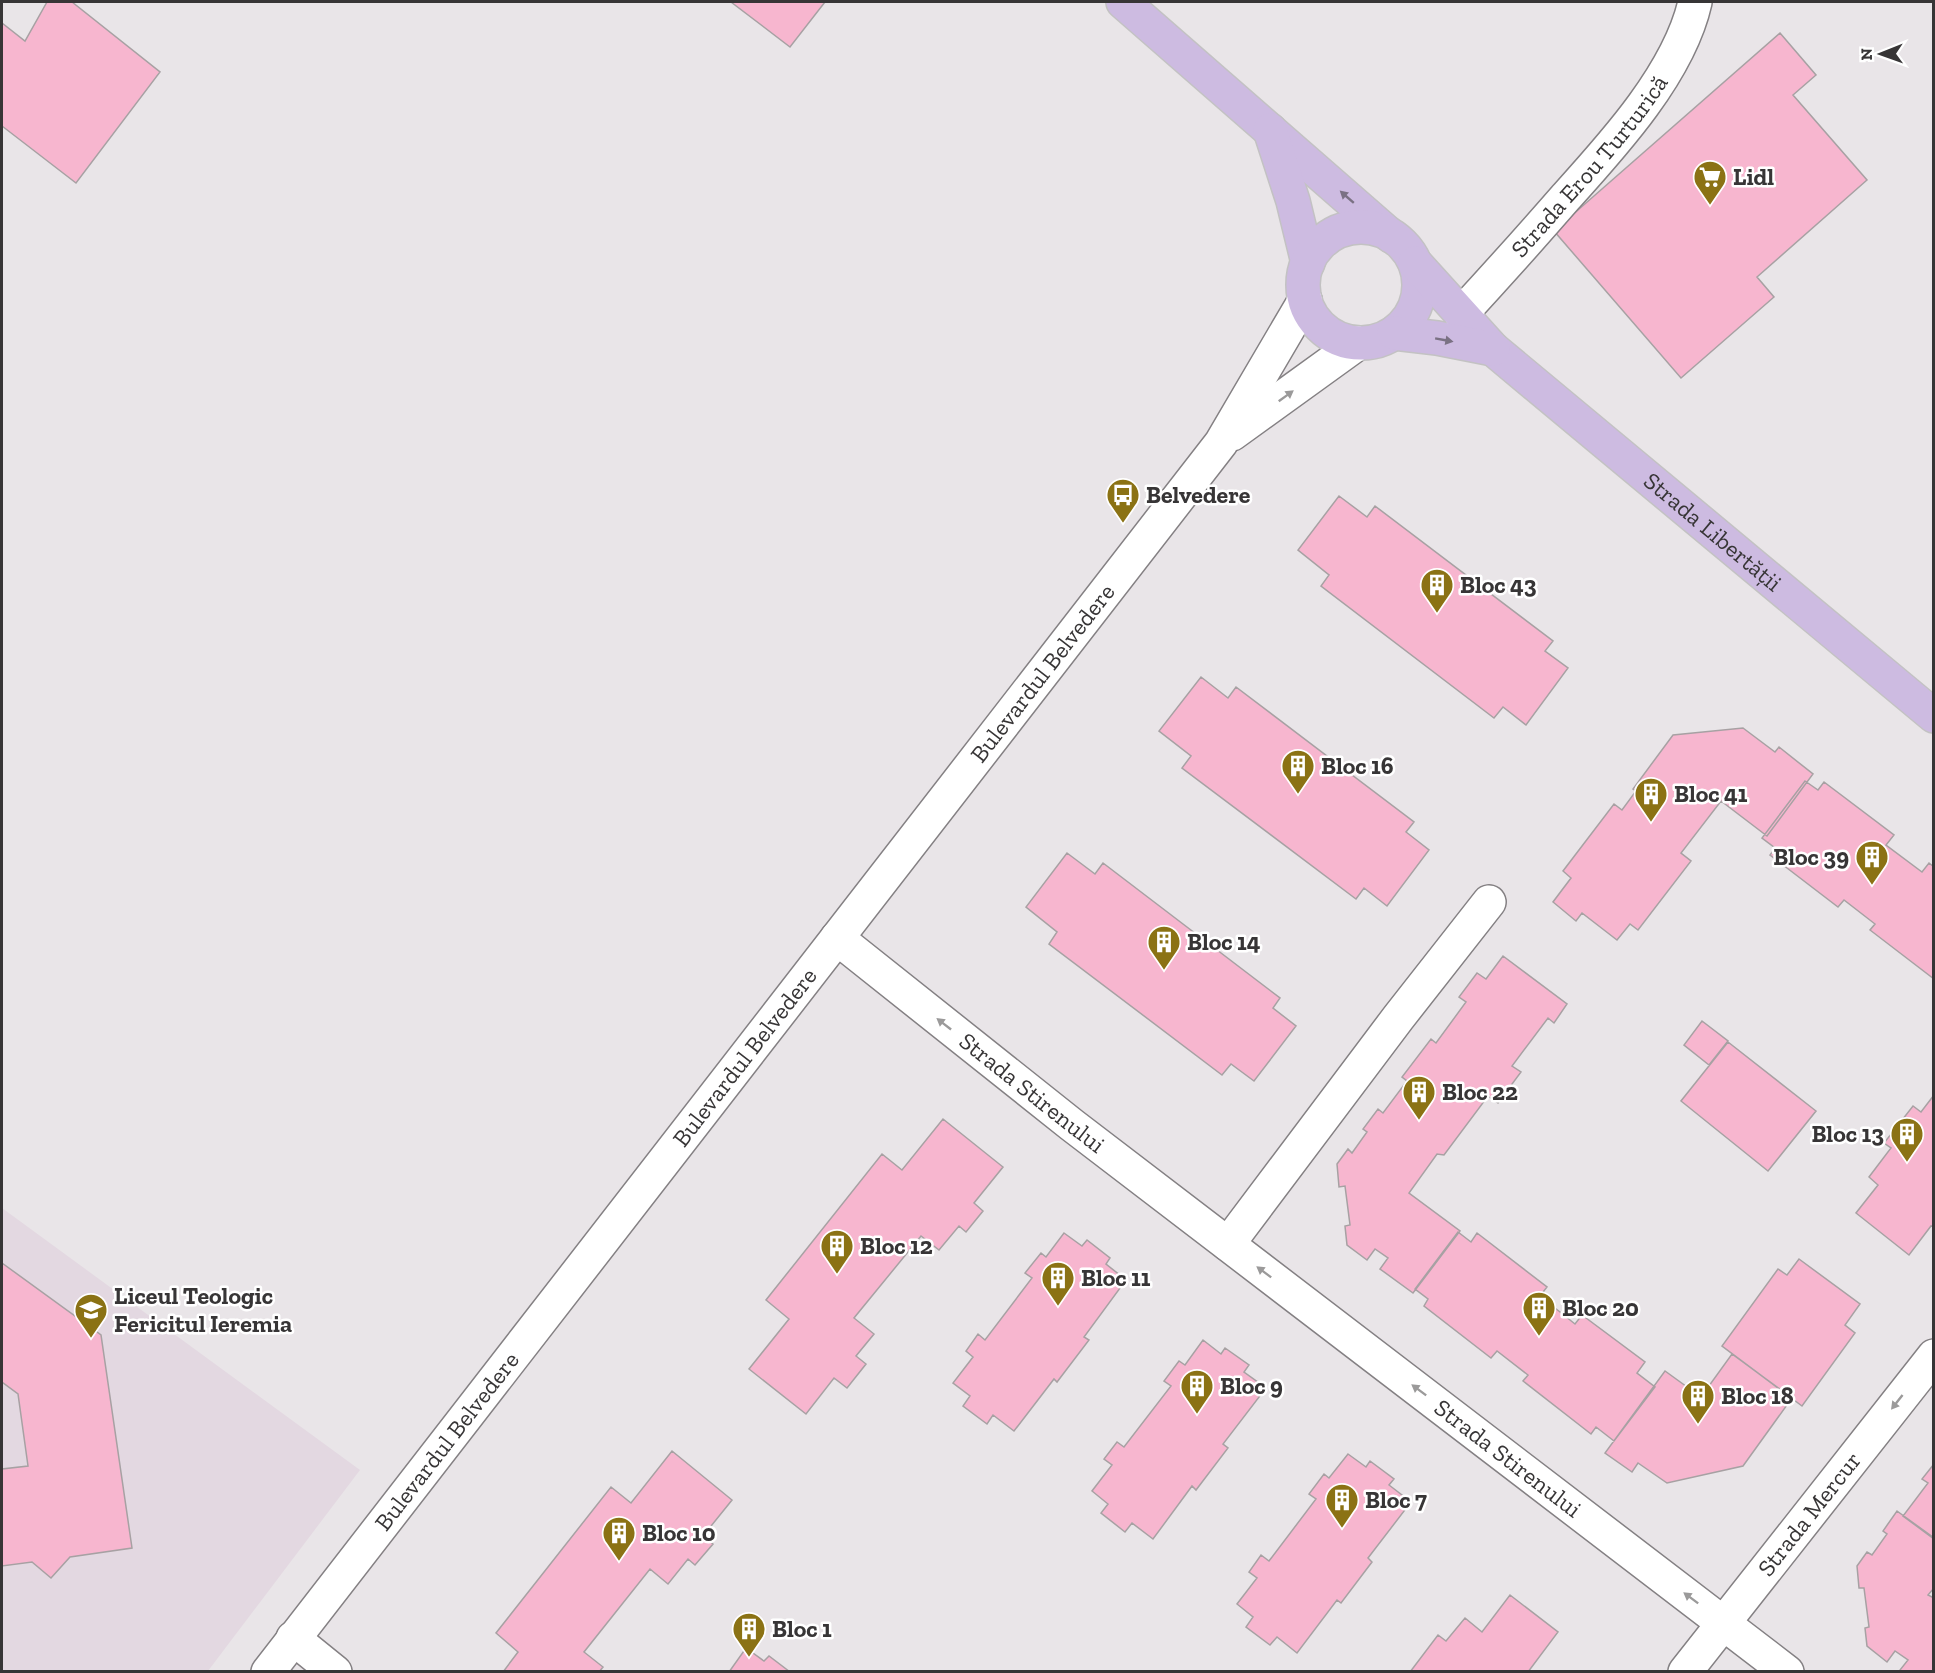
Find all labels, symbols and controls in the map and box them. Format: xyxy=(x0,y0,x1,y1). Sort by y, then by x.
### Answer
north arrow xyxy=(1851,24,1911,84)
text: N xyxy=(1857,48,1876,61)
street label: Strada Erou Turturică xyxy=(1505,69,1674,263)
supermarket icon: Lidl xyxy=(1692,159,1728,206)
place label: Lidl xyxy=(1733,162,1774,191)
one-way arrow xyxy=(1340,191,1355,204)
one-way arrow xyxy=(1434,336,1453,345)
one-way arrow xyxy=(1277,390,1293,402)
street label: Strada Libertății xyxy=(1638,466,1788,597)
bus stop icon: Belvedere xyxy=(1105,477,1141,524)
place label: Belvedere xyxy=(1146,480,1251,509)
building icon: Bloc 43 xyxy=(1419,567,1455,614)
place label: Bloc 43 xyxy=(1460,570,1537,599)
street label: Bulevardul Belvedere xyxy=(964,578,1121,768)
building icon: Bloc 16 xyxy=(1280,748,1316,795)
place label: Bloc 16 xyxy=(1321,751,1394,780)
building icon: Bloc 41 xyxy=(1633,776,1669,823)
place label: Bloc 41 xyxy=(1674,779,1748,808)
building icon: Bloc 39 xyxy=(1854,839,1890,886)
place label: Bloc 39 xyxy=(1773,842,1849,871)
building icon: Bloc 14 xyxy=(1146,924,1182,971)
place label: Bloc 14 xyxy=(1187,927,1261,956)
street label: Bulevardul Belvedere xyxy=(666,962,823,1152)
one-way arrow xyxy=(936,1017,952,1030)
street label: Strada Stirenului xyxy=(954,1026,1111,1159)
building icon: Bloc 22 xyxy=(1401,1074,1437,1121)
place label: Bloc 22 xyxy=(1442,1077,1518,1106)
building icon: Bloc 13 xyxy=(1889,1116,1925,1163)
place label: Bloc 13 xyxy=(1811,1119,1884,1148)
building icon: Bloc 12 xyxy=(819,1228,855,1275)
place label: Bloc 12 xyxy=(860,1231,933,1260)
building icon: Bloc 11 xyxy=(1040,1260,1076,1307)
place label: Bloc 11 xyxy=(1081,1263,1151,1292)
one-way arrow xyxy=(1256,1266,1272,1278)
place label: Liceul Teologic Fericitul Ieremia xyxy=(114,1281,292,1338)
building icon: Bloc 20 xyxy=(1521,1290,1557,1337)
school or university icon: Liceul Teologic Fericitul Ieremia xyxy=(73,1292,109,1339)
place label: Bloc 20 xyxy=(1562,1293,1639,1322)
street label: Bulevardul Belvedere xyxy=(368,1346,525,1536)
building icon: Bloc 9 xyxy=(1179,1368,1215,1415)
place label: Bloc 9 xyxy=(1220,1371,1283,1400)
building icon: Bloc 18 xyxy=(1680,1378,1716,1425)
place label: Bloc 18 xyxy=(1721,1381,1794,1410)
one-way arrow xyxy=(1411,1384,1427,1397)
street label: Strada Stirenului xyxy=(1429,1393,1587,1524)
one-way arrow xyxy=(1891,1394,1904,1410)
street label: Strada Mercur xyxy=(1751,1446,1867,1582)
building icon: Bloc 7 xyxy=(1324,1482,1360,1529)
place label: Bloc 7 xyxy=(1365,1485,1427,1514)
building icon: Bloc 10 xyxy=(601,1515,637,1562)
place label: Bloc 10 xyxy=(642,1518,716,1547)
one-way arrow xyxy=(1683,1592,1698,1604)
building icon: Bloc 1 xyxy=(731,1611,767,1658)
place label: Bloc 1 xyxy=(772,1614,832,1643)

